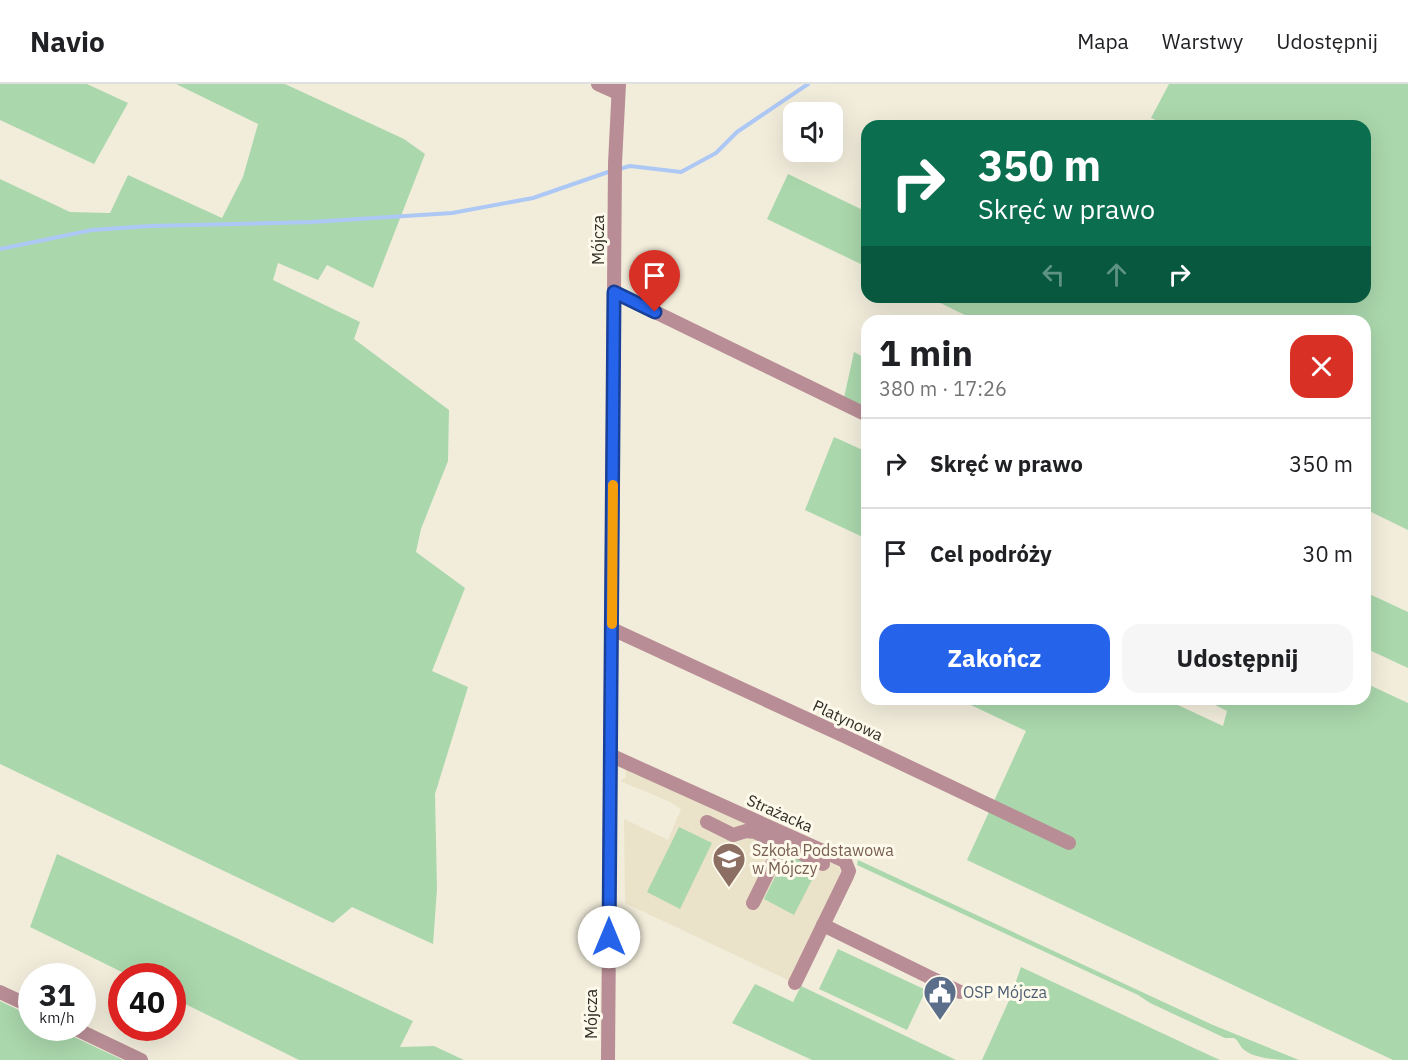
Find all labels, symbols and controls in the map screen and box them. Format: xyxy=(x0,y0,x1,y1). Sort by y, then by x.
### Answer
text: Navio xyxy=(30,23,105,60)
text: Mapa xyxy=(1077,27,1129,55)
text: Warstwy xyxy=(1162,27,1243,55)
text: Udostępnij xyxy=(1276,27,1378,55)
map controls xyxy=(783,102,843,162)
button: sound xyxy=(783,102,843,162)
text: 350 m xyxy=(978,138,1101,193)
icon: right xyxy=(879,144,957,222)
text: Skręć w prawo xyxy=(978,191,1155,226)
street label: Mójcza xyxy=(588,215,608,265)
pin xyxy=(629,250,680,312)
icon: left xyxy=(1037,258,1070,291)
icon: ahead xyxy=(1100,258,1133,291)
icon: right xyxy=(1163,258,1196,291)
icon: arrive xyxy=(638,259,671,292)
text: 1 min xyxy=(879,329,973,376)
button: close xyxy=(1290,335,1353,398)
text: 380 m · 17:26 xyxy=(879,375,1007,402)
icon: right xyxy=(879,447,912,480)
text: Skręć w prawo xyxy=(930,449,1083,478)
text: 350 m xyxy=(1289,449,1353,478)
icon: arrive xyxy=(879,537,912,570)
text: Cel podróży xyxy=(930,539,1052,568)
text: 30 m xyxy=(1302,539,1353,568)
button: Zakończ xyxy=(879,624,1110,693)
button: Udostępnij xyxy=(1122,624,1353,693)
street label: Platynowa xyxy=(810,695,887,745)
street label: Strażacka xyxy=(744,790,817,837)
place label: Szkoła Podstawowa w Mójczy xyxy=(752,840,894,878)
school or university icon: Szkoła Podstawowa w Mójczy xyxy=(711,841,747,888)
position arrow xyxy=(577,905,641,969)
speed limit sign: 40 xyxy=(108,963,186,1041)
public building icon: OSP Mójcza xyxy=(922,974,958,1021)
text: 31 xyxy=(39,975,75,1014)
place label: OSP Mójcza xyxy=(963,982,1048,1002)
street label: Mójcza xyxy=(581,989,601,1039)
text: km/h xyxy=(39,1008,75,1027)

